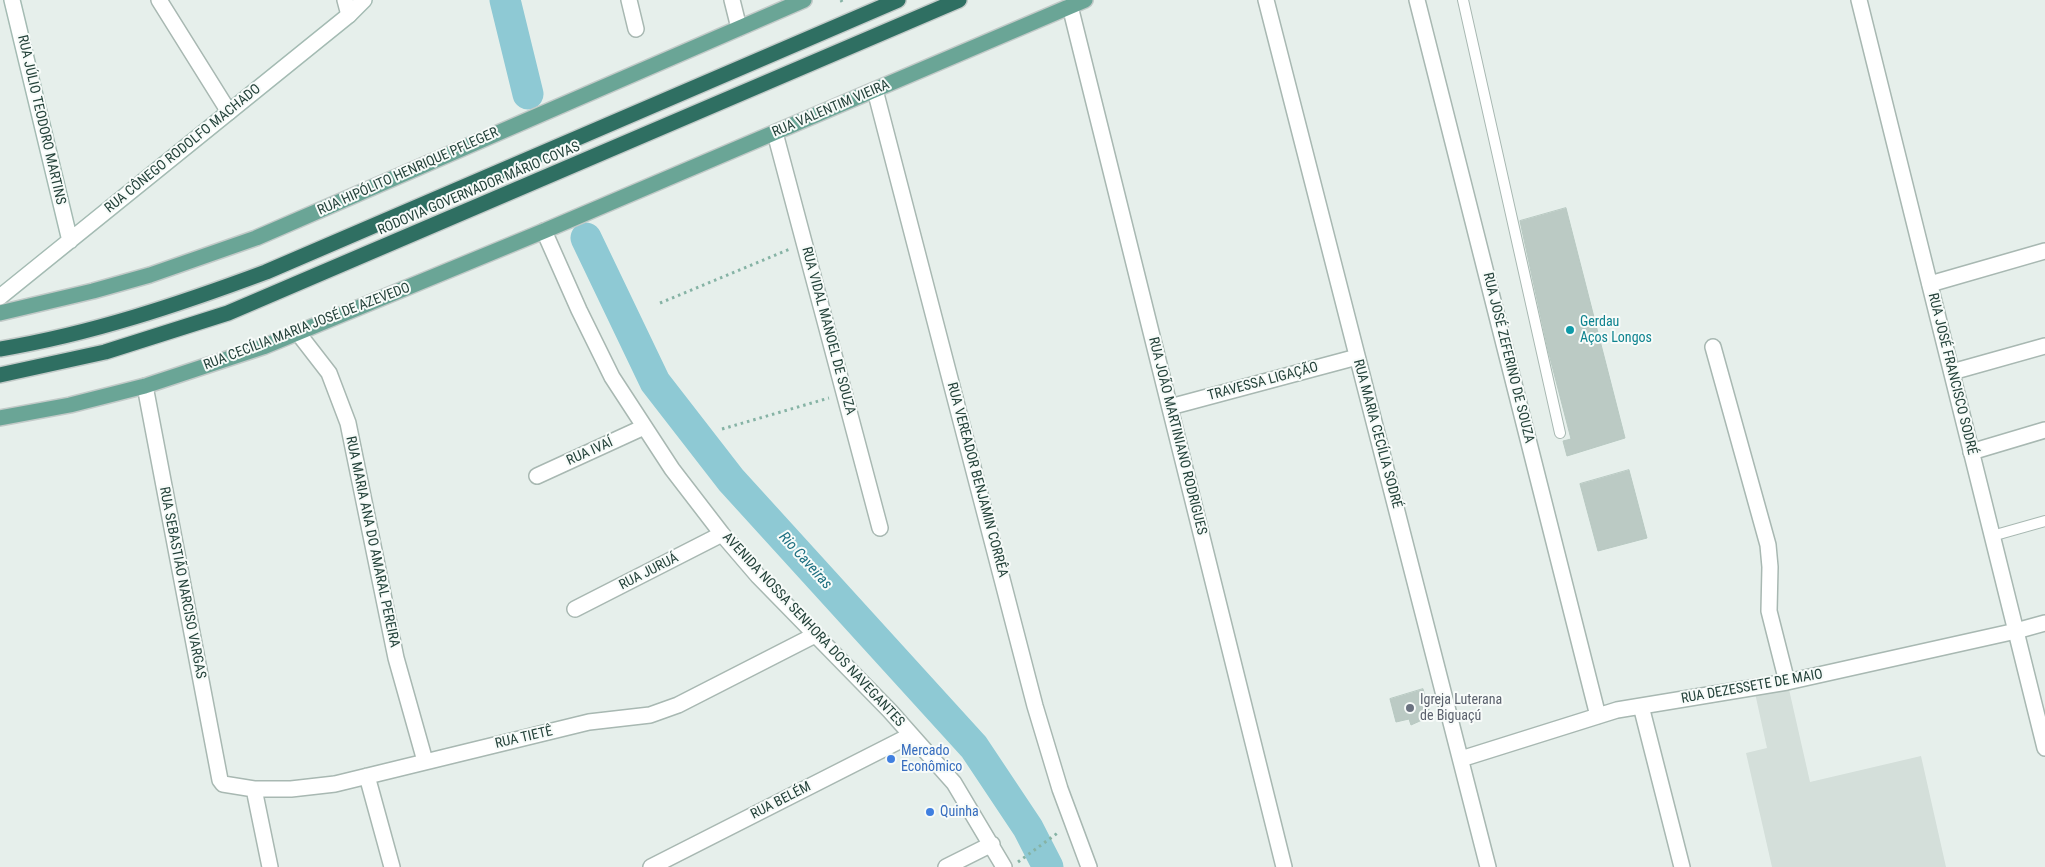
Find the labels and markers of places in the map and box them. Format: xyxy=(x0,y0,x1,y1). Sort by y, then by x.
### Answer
place label: Gerdau Aços Longos xyxy=(1580,314,1652,347)
marker: Gerdau Aços Longos xyxy=(1564,324,1576,336)
place label: Igreja Luterana de Biguaçú xyxy=(1420,692,1502,724)
marker: Igreja Luterana de Biguaçú xyxy=(1404,702,1416,714)
place label: Mercado Econômico xyxy=(901,743,962,776)
marker: Mercado Econômico xyxy=(885,753,897,765)
place label: Quinha xyxy=(940,804,979,820)
marker: Quinha xyxy=(924,806,936,818)

